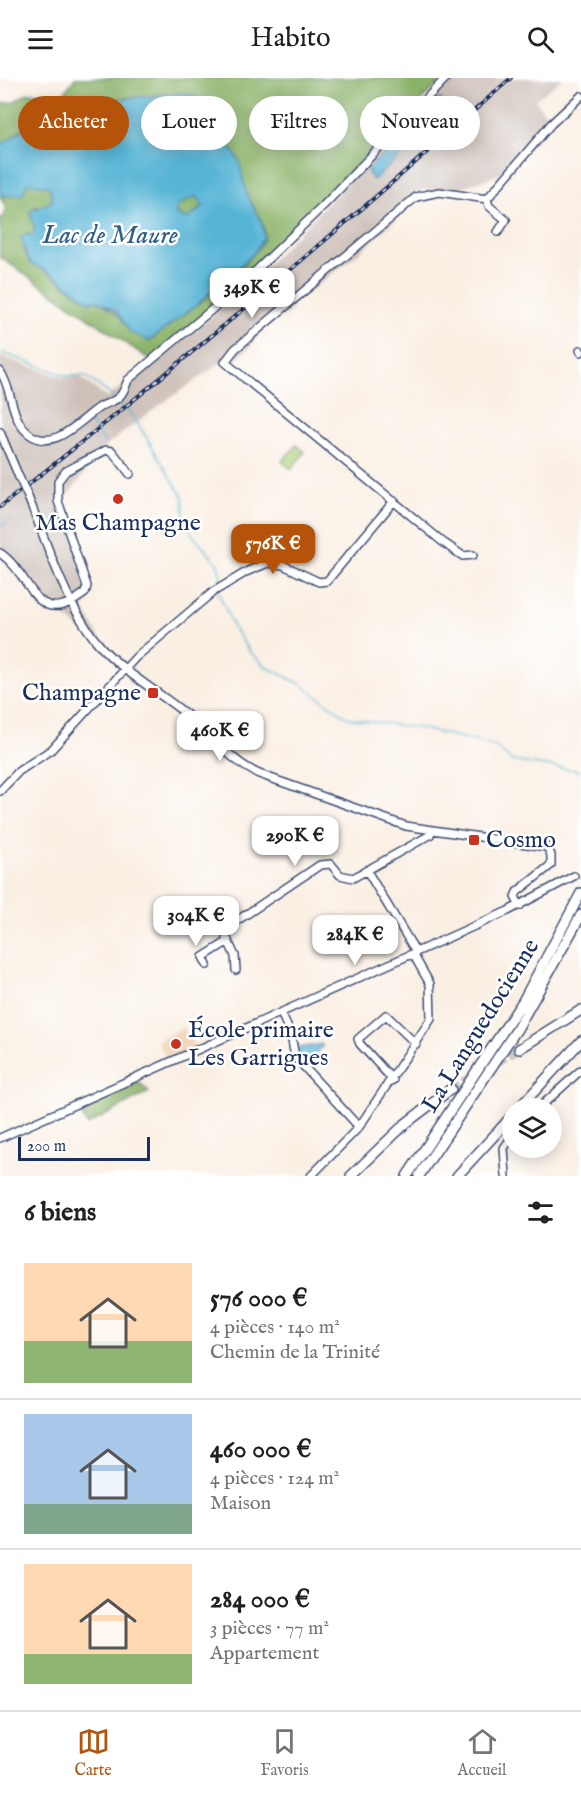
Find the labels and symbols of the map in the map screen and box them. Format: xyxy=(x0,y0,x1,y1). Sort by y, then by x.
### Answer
water label: Lac de Maure xyxy=(41,219,178,252)
pin: 349K € xyxy=(203,268,301,319)
marker: Mas Champagne xyxy=(111,492,125,506)
place label: Mas Champagne xyxy=(35,508,201,539)
pin: 576K € xyxy=(224,524,322,575)
place label: Champagne xyxy=(22,678,141,709)
marker: Champagne xyxy=(146,686,160,700)
pin: 460K € xyxy=(171,711,269,762)
pin: 290K € xyxy=(246,816,344,867)
place label: Cosmo xyxy=(486,825,556,856)
marker: Cosmo xyxy=(467,833,481,847)
pin: 304K € xyxy=(147,896,245,947)
pin: 284K € xyxy=(306,915,404,966)
street label: La Languedocienne xyxy=(415,933,547,1119)
place label: École primaire Les Garrigues xyxy=(188,1015,334,1074)
marker: École primaire Les Garrigues xyxy=(169,1037,183,1051)
scale bar xyxy=(18,1134,150,1162)

